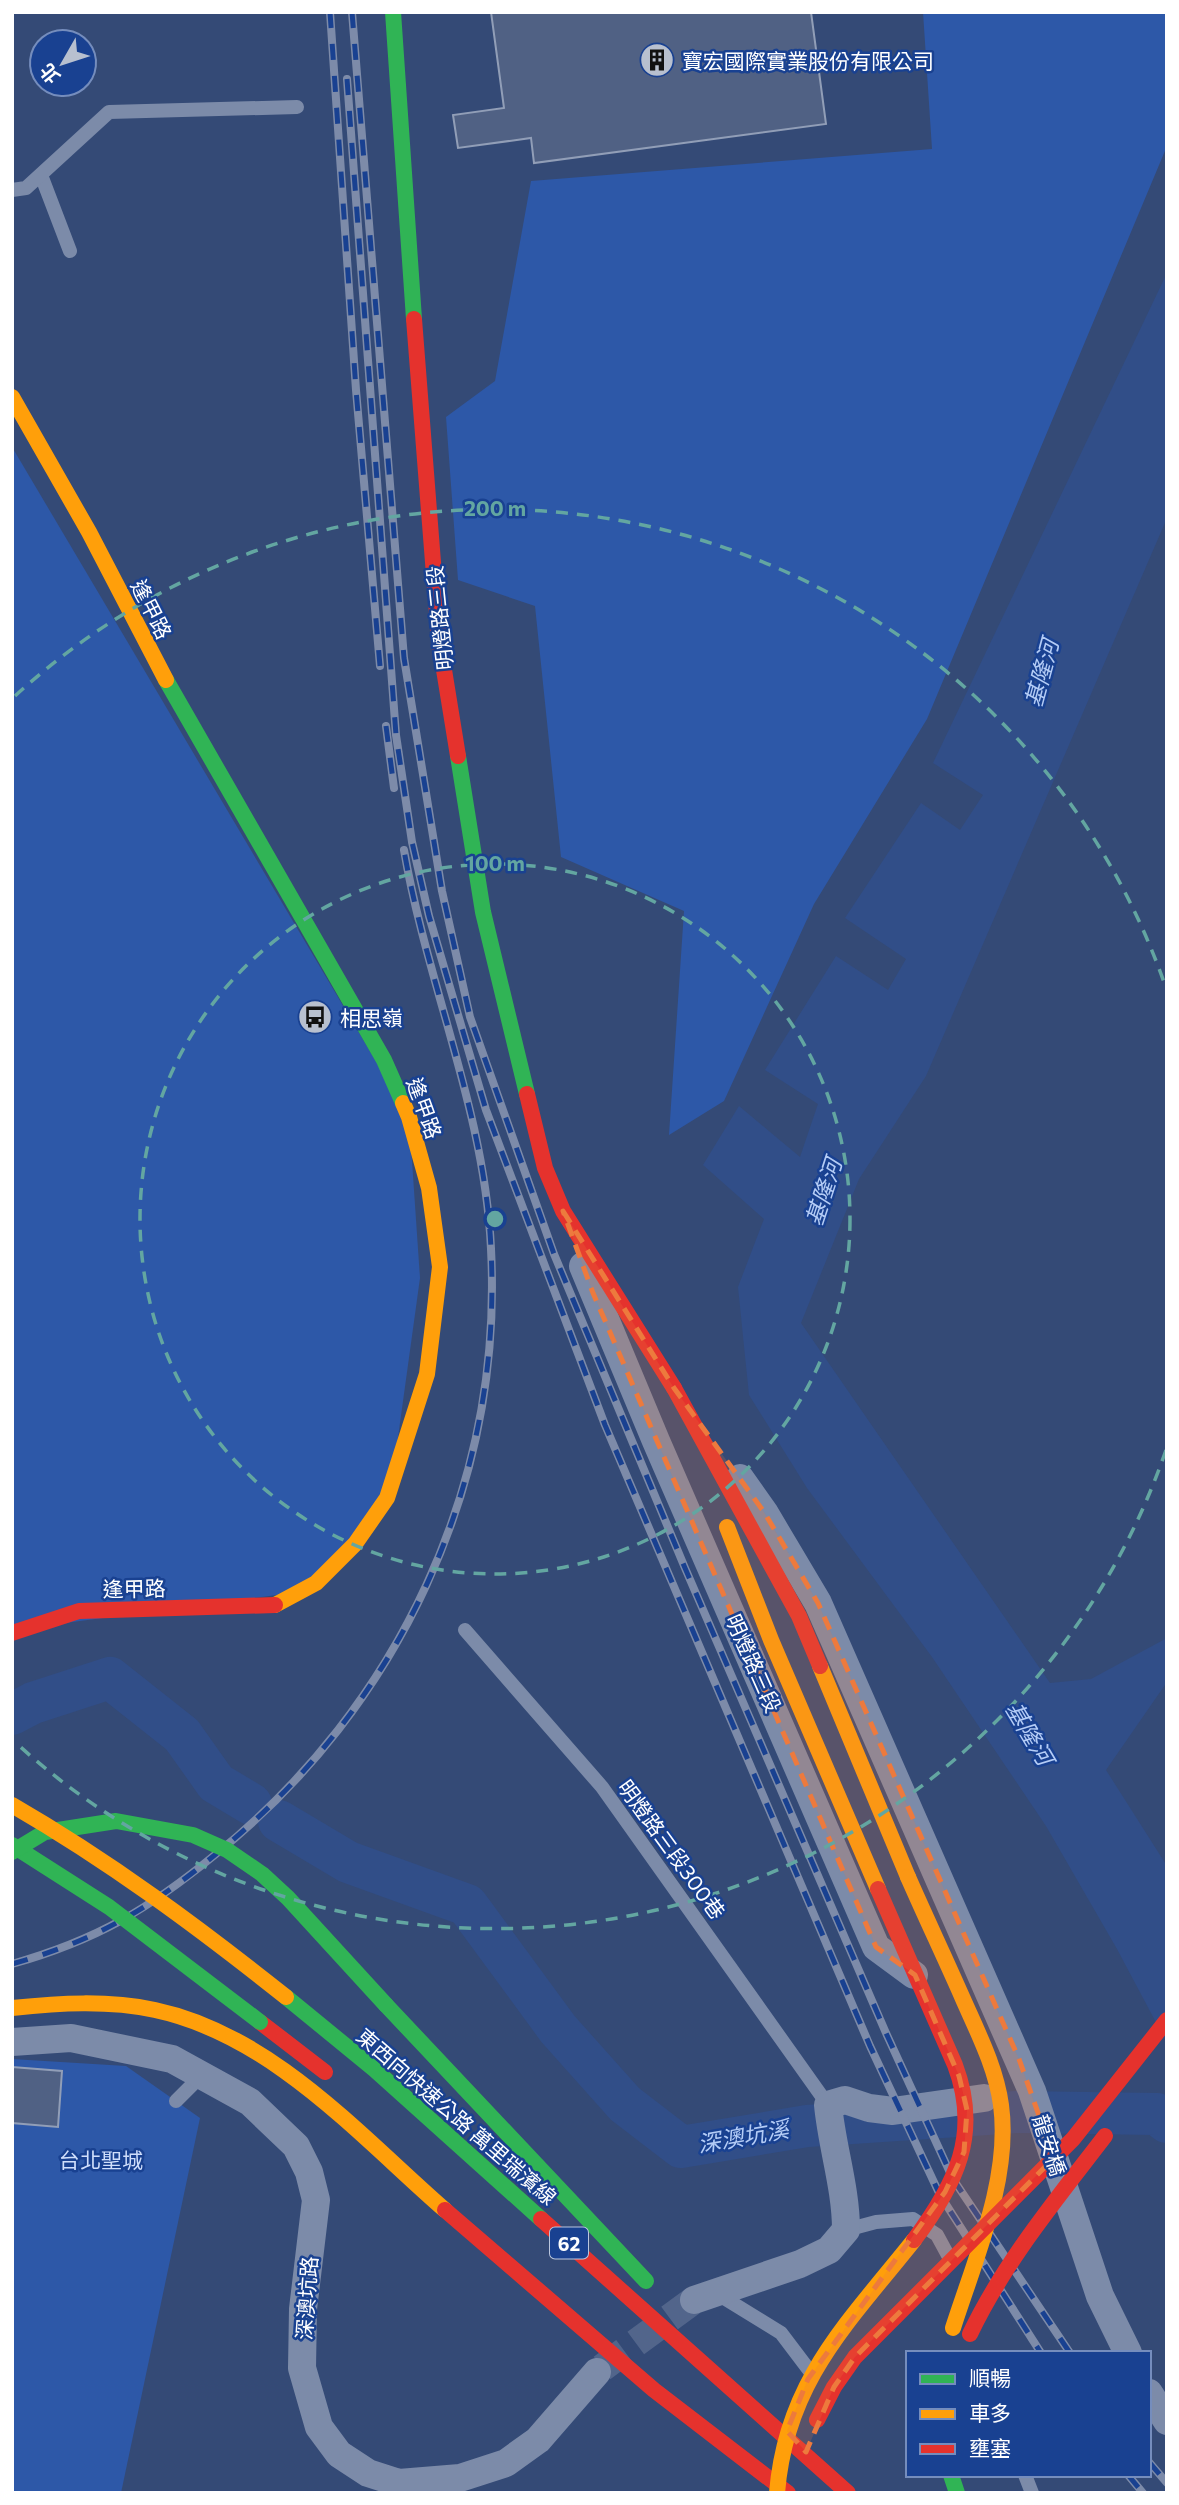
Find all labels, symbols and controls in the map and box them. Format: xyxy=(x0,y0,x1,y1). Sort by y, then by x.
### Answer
north arrow xyxy=(28,28,98,98)
building icon: 寶宏國際實業股份有限公司 xyxy=(638,41,676,79)
place label: 寶宏國際實業股份有限公司 xyxy=(682,48,934,73)
text: 北 xyxy=(34,59,64,89)
text: 200 m xyxy=(464,495,526,520)
street label: 明燈路三段 xyxy=(421,564,457,672)
street label: 逢甲路 xyxy=(127,575,177,643)
water label: 基隆河 xyxy=(1019,632,1064,710)
text: 100 m xyxy=(465,850,525,875)
bus stop icon: 相思嶺 xyxy=(296,998,334,1036)
place label: 相思嶺 xyxy=(340,1005,403,1030)
street label: 逢甲路 xyxy=(402,1074,448,1142)
water label: 基隆河 xyxy=(799,1151,848,1229)
centre of rings xyxy=(483,1207,507,1231)
street label: 逢甲路 xyxy=(102,1575,166,1601)
street label: 明燈路三段 xyxy=(721,1610,787,1716)
water label: 基隆河 xyxy=(1000,1696,1062,1773)
street label: 明燈路三段300巷 xyxy=(613,1775,731,1923)
street label: 東西向快速公路 萬里瑞濱線 xyxy=(352,2023,562,2209)
street label: 龍安橋 xyxy=(1028,2111,1072,2179)
water label: 深澳坑溪 xyxy=(695,2114,794,2158)
park label: 台北聖城 xyxy=(59,2147,143,2172)
road number: 62 xyxy=(550,2228,588,2258)
street label: 深澳坑路 xyxy=(291,2255,321,2341)
legend xyxy=(906,2351,1151,2477)
text: 順暢 xyxy=(969,2365,1011,2390)
text: 車多 xyxy=(969,2400,1011,2425)
text: 壅塞 xyxy=(969,2435,1011,2460)

